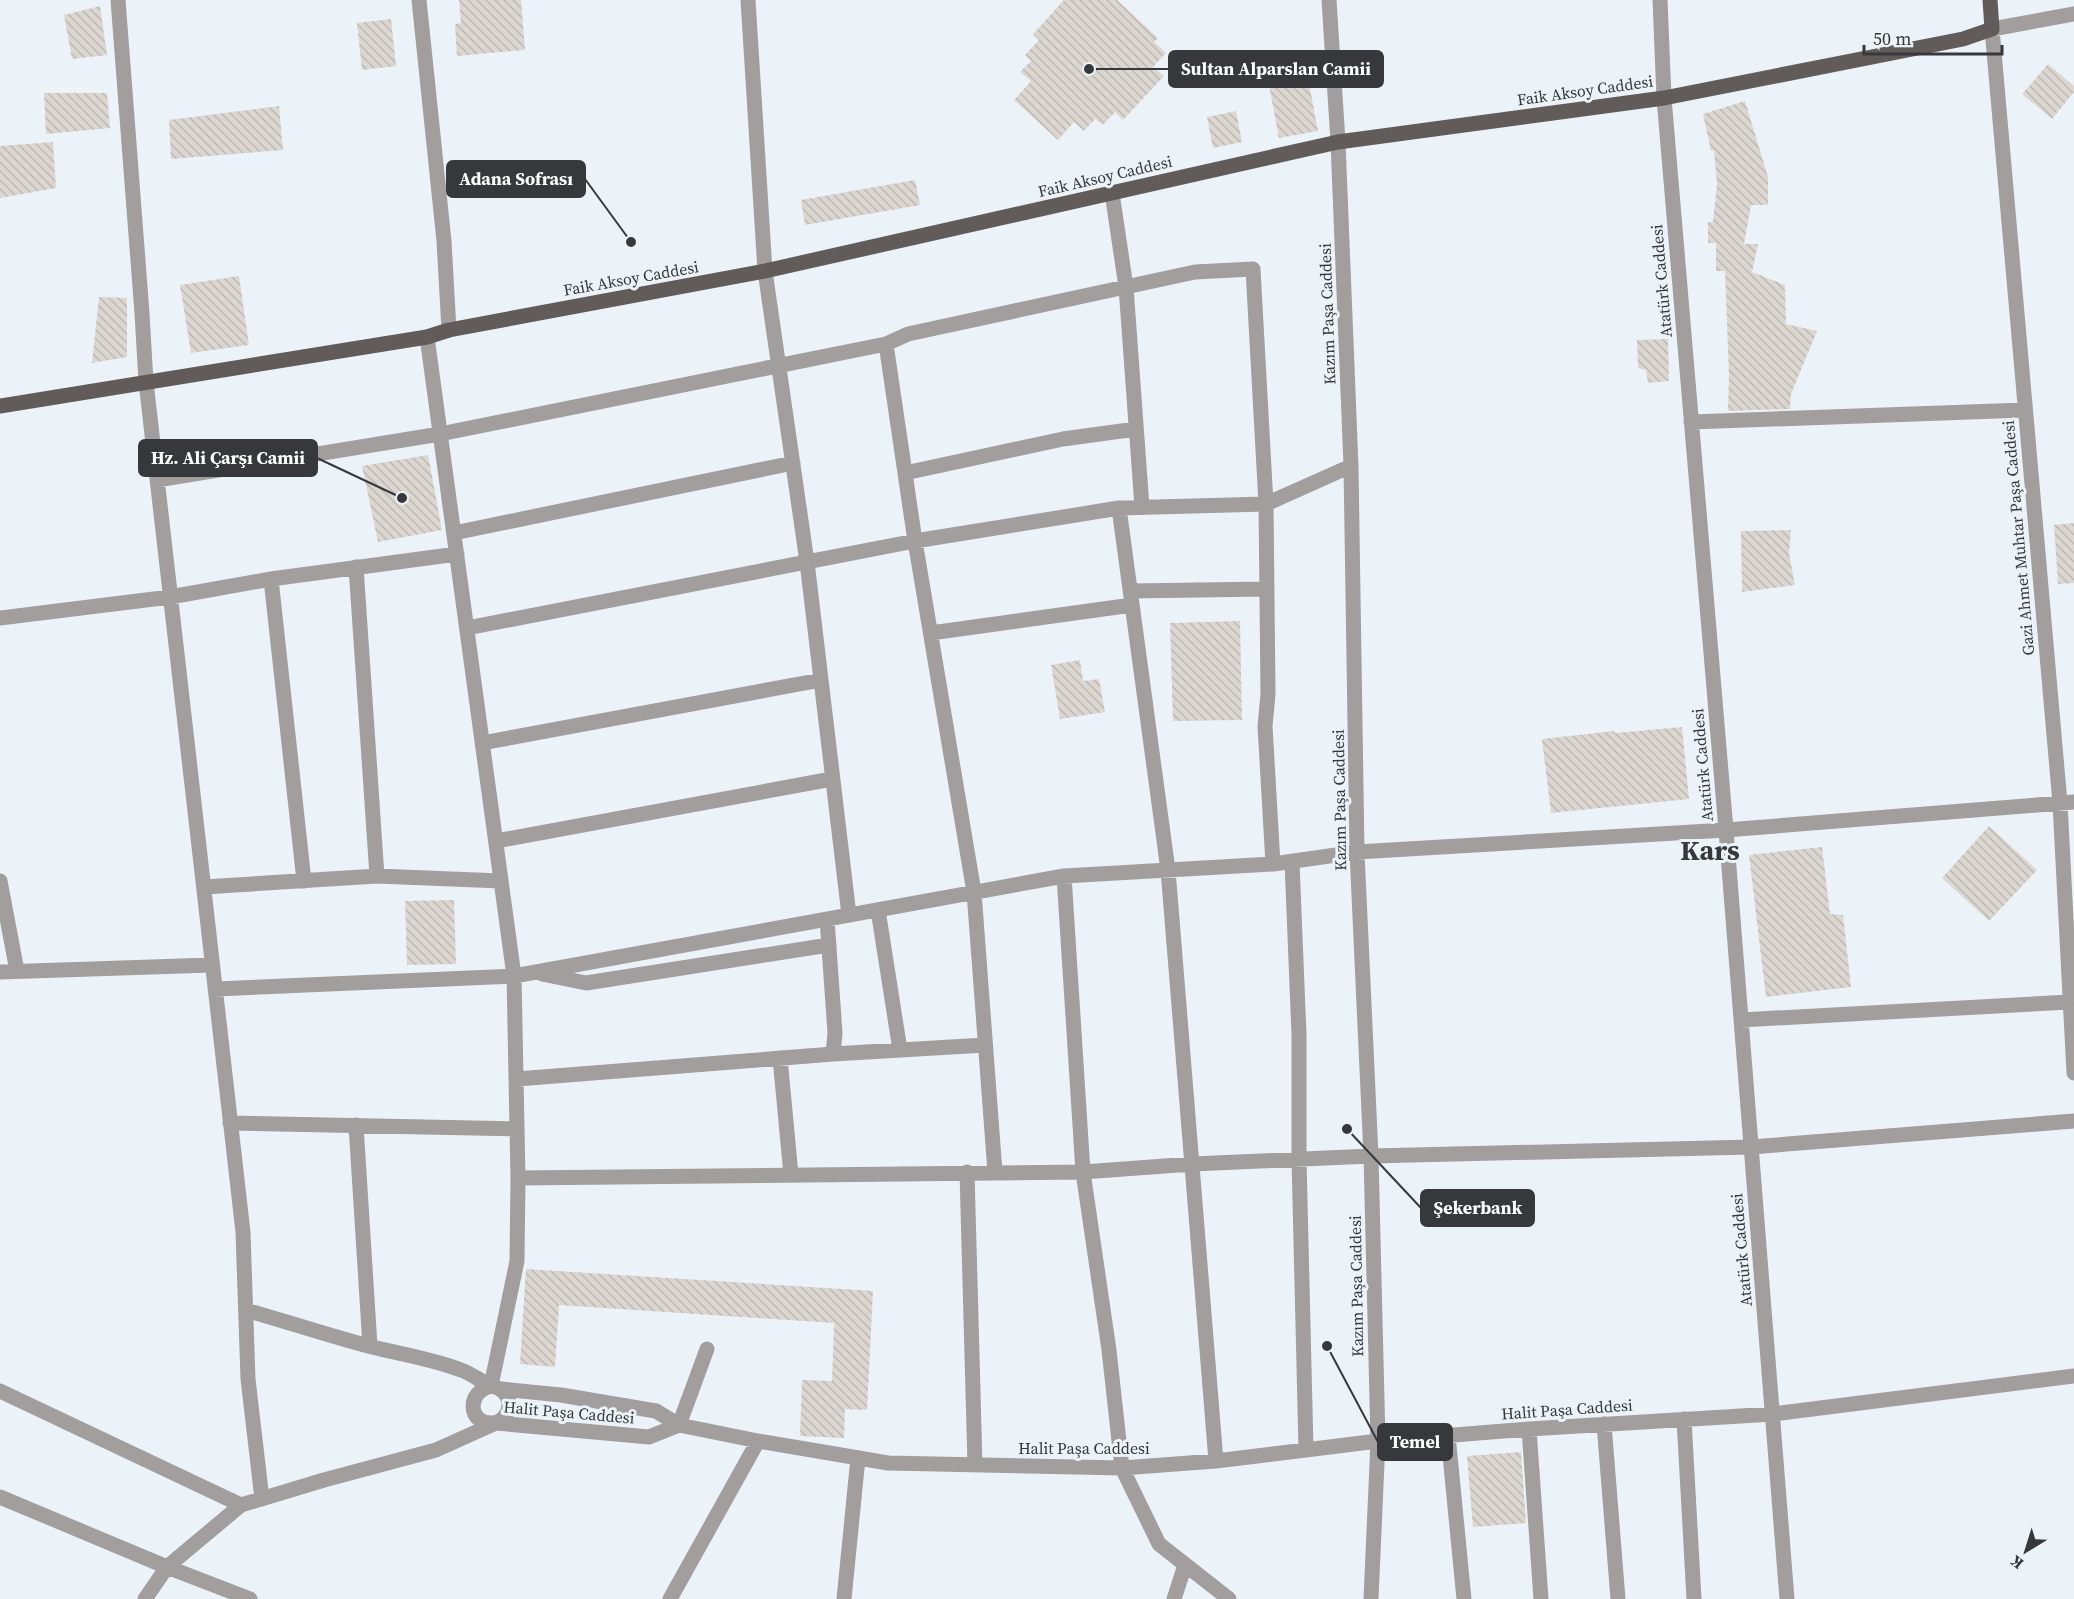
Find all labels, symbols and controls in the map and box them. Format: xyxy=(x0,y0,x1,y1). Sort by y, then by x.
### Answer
scale bar xyxy=(1864,18,2002,56)
text: 50 m xyxy=(1873,26,1911,51)
callout: Sultan Alparslan Camii xyxy=(1169,51,1383,87)
text: Sultan Alparslan Camii xyxy=(1181,56,1371,81)
street label: Faik Aksoy Caddesi xyxy=(1516,70,1655,110)
street label: Faik Aksoy Caddesi xyxy=(1036,150,1174,202)
callout: Adana Sofrası xyxy=(447,161,585,197)
text: Adana Sofrası xyxy=(459,166,573,191)
street label: Atatürk Caddesi xyxy=(1645,223,1677,339)
street label: Kazım Paşa Caddesi xyxy=(1314,243,1340,385)
street label: Faik Aksoy Caddesi xyxy=(562,255,701,301)
street label: Gazi Ahmet Muhtar Paşa Caddesi xyxy=(1997,419,2039,656)
callout: Hz. Ali Çarşı Camii xyxy=(139,440,317,476)
text: Hz. Ali Çarşı Camii xyxy=(151,445,305,470)
street label: Atatürk Caddesi xyxy=(1686,707,1718,823)
street label: Kazım Paşa Caddesi xyxy=(1327,729,1351,871)
district label: Kars xyxy=(1680,831,1740,869)
callout: Şekerbank xyxy=(1421,1190,1534,1226)
street label: Atatürk Caddesi xyxy=(1725,1192,1757,1308)
text: Şekerbank xyxy=(1434,1195,1523,1220)
street label: Kazım Paşa Caddesi xyxy=(1344,1215,1368,1357)
street label: Halit Paşa Caddesi xyxy=(1501,1393,1634,1425)
street label: Halit Paşa Caddesi xyxy=(503,1395,636,1429)
callout: Temel xyxy=(1378,1424,1452,1460)
text: Temel xyxy=(1390,1429,1440,1454)
street label: Halit Paşa Caddesi xyxy=(1018,1437,1150,1459)
north arrow xyxy=(1996,1521,2056,1581)
text: K xyxy=(2005,1550,2028,1575)

